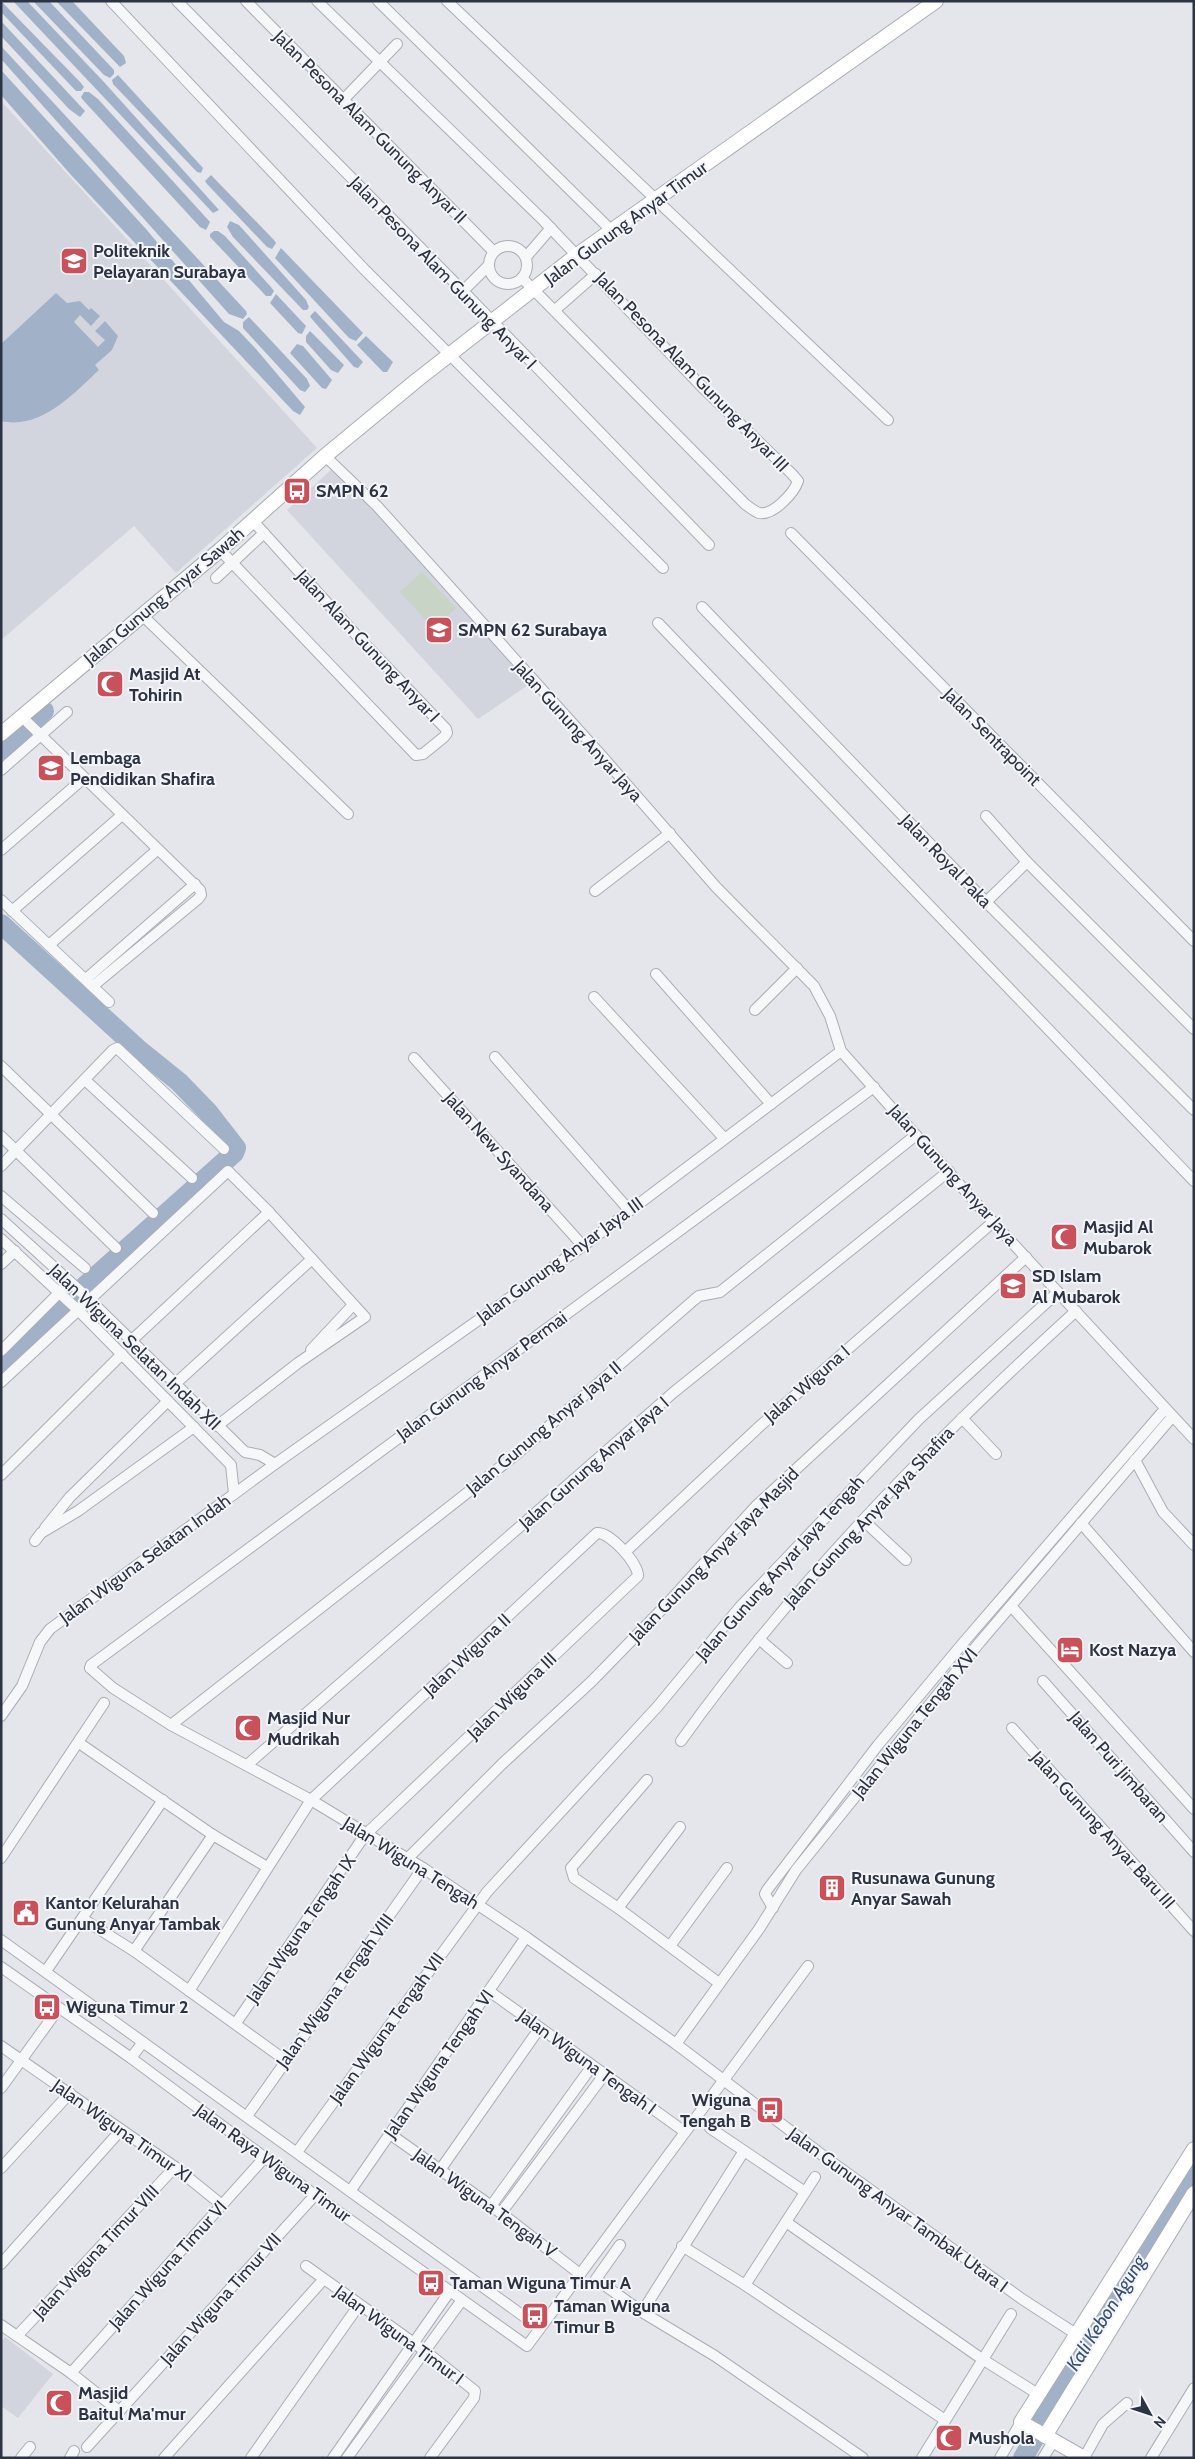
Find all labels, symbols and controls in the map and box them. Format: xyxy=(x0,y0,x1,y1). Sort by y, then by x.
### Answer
street label: Jalan Pesona Alam Gunung Anyar II xyxy=(268,25,471,228)
street label: Jalan Gunung Anyar Timur xyxy=(539,156,712,290)
street label: Jalan Pesona Alam Gunung Anyar I xyxy=(344,171,541,374)
place label: Politeknik Pelayaran Surabaya xyxy=(93,240,246,283)
school or university icon: Politeknik Pelayaran Surabaya xyxy=(59,246,89,276)
street label: Jalan Pesona Alam Gunung Anyar III xyxy=(590,267,793,476)
bus stop icon: SMPN 62 xyxy=(282,476,312,506)
place label: SMPN 62 xyxy=(316,480,389,502)
street label: Jalan Gunung Anyar Sawah xyxy=(79,522,249,670)
street label: Jalan Alam Gunung Anyar I xyxy=(291,564,444,727)
school or university icon: SMPN 62 Surabaya xyxy=(424,615,454,645)
place label: SMPN 62 Surabaya xyxy=(458,619,607,641)
street label: Jalan Gunung Anyar Jaya xyxy=(508,655,648,806)
place label: Masjid At Tohirin xyxy=(129,663,200,706)
mosque icon: Masjid At Tohirin xyxy=(95,669,125,699)
street label: Jalan Sentrapoint xyxy=(938,683,1046,791)
place label: Lembaga Pendidikan Shafira xyxy=(70,747,215,790)
school or university icon: Lembaga Pendidikan Shafira xyxy=(36,753,66,783)
street label: Jalan Royal Paka xyxy=(895,809,996,913)
street label: Jalan New Syandana xyxy=(439,1087,559,1217)
street label: Jalan Gunung Anyar Jaya xyxy=(883,1099,1023,1250)
street label: Jalan Gunung Anyar Jaya III xyxy=(472,1192,648,1328)
place label: Masjid Al Mubarok xyxy=(1083,1216,1154,1259)
mosque icon: Masjid Al Mubarok xyxy=(1049,1222,1079,1252)
street label: Jalan Wiguna Selatan Indah XII xyxy=(44,1259,225,1435)
place label: SD Islam Al Mubarok xyxy=(1032,1265,1121,1308)
school or university icon: SD Islam Al Mubarok xyxy=(998,1271,1028,1301)
street label: Jalan Gunung Anyar Permai xyxy=(392,1307,572,1446)
street label: Jalan Wiguna I xyxy=(759,1341,854,1428)
street label: Jalan Gunung Anyar Jaya II xyxy=(462,1357,626,1499)
street label: Jalan Gunung Anyar Jaya I xyxy=(515,1392,673,1534)
street label: Jalan Gunung Anyar Jaya Shafira xyxy=(779,1422,959,1613)
street label: Jalan Gunung Anyar Jaya Masjid xyxy=(624,1463,803,1648)
street label: Jalan Gunung Anyar Jaya Tengah xyxy=(690,1471,869,1666)
street label: Jalan Wiguna Selatan Indah xyxy=(54,1490,235,1629)
street label: Jalan Wiguna II xyxy=(418,1609,515,1702)
hotel icon: Kost Nazya xyxy=(1055,1635,1085,1665)
place label: Kost Nazya xyxy=(1089,1639,1176,1661)
street label: Jalan Wiguna Tengah XVI xyxy=(847,1643,982,1803)
street label: Jalan Wiguna III xyxy=(462,1648,561,1745)
street label: Jalan Puri Jimbaran xyxy=(1064,1706,1173,1827)
place label: Masjid Nur Mudrikah xyxy=(267,1707,350,1750)
mosque icon: Masjid Nur Mudrikah xyxy=(233,1713,263,1743)
street label: Jalan Gunung Anyar Baru III xyxy=(1026,1746,1180,1913)
street label: Jalan Wiguna Tengah xyxy=(338,1812,483,1914)
street label: Jalan Wiguna Tengah IX xyxy=(241,1850,361,2008)
place label: Rusunawa Gunung Anyar Sawah xyxy=(851,1867,995,1910)
building icon: Rusunawa Gunung Anyar Sawah xyxy=(817,1873,847,1903)
place label: Kantor Kelurahan Gunung Anyar Tambak xyxy=(45,1892,221,1935)
public building icon: Kantor Kelurahan Gunung Anyar Tambak xyxy=(11,1898,41,1928)
street label: Jalan Wiguna Tengah VIII xyxy=(272,1910,398,2072)
street label: Jalan Wiguna Tengah VII xyxy=(379,1985,499,2143)
street label: Jalan Wiguna Tengah VI xyxy=(380,1986,498,2142)
bus stop icon: Wiguna Timur 2 xyxy=(32,1992,62,2022)
place label: Wiguna Timur 2 xyxy=(66,1996,189,2018)
street label: Jalan Wiguna Tengah I xyxy=(513,2004,660,2120)
street label: Jalan Wiguna Timur XI xyxy=(47,2074,196,2187)
place label: Wiguna Tengah B xyxy=(680,2089,751,2132)
bus stop icon: Wiguna Tengah B xyxy=(755,2095,785,2125)
street label: Jalan Raya Wiguna Timur xyxy=(190,2099,355,2227)
street label: Jalan Gunung Anyar Tambak Utara I xyxy=(783,2122,1012,2297)
street label: Jalan Wiguna Tengah V xyxy=(408,2143,561,2262)
street label: Jalan Wiguna Timur VIII xyxy=(28,2181,164,2324)
street label: Jalan Wiguna Timur VI xyxy=(104,2196,232,2335)
street label: Jalan Wiguna Timur VII xyxy=(155,2228,286,2370)
water label: Kali Kebon Agung xyxy=(1061,2250,1151,2375)
bus stop icon: Taman Wiguna Timur A xyxy=(416,2268,446,2298)
place label: Taman Wiguna Timur A xyxy=(450,2272,632,2294)
street label: Jalan Wiguna Timur I xyxy=(329,2280,468,2389)
place label: Taman Wiguna Timur B xyxy=(554,2295,670,2338)
bus stop icon: Taman Wiguna Timur B xyxy=(520,2301,550,2331)
place label: Masjid Baitul Ma'mur xyxy=(78,2382,186,2425)
mosque icon: Masjid Baitul Ma'mur xyxy=(44,2388,74,2418)
north arrow xyxy=(1125,2389,1175,2439)
text: N xyxy=(1150,2413,1170,2432)
mosque icon: Mushola xyxy=(934,2423,964,2453)
place label: Mushola xyxy=(968,2427,1034,2449)

